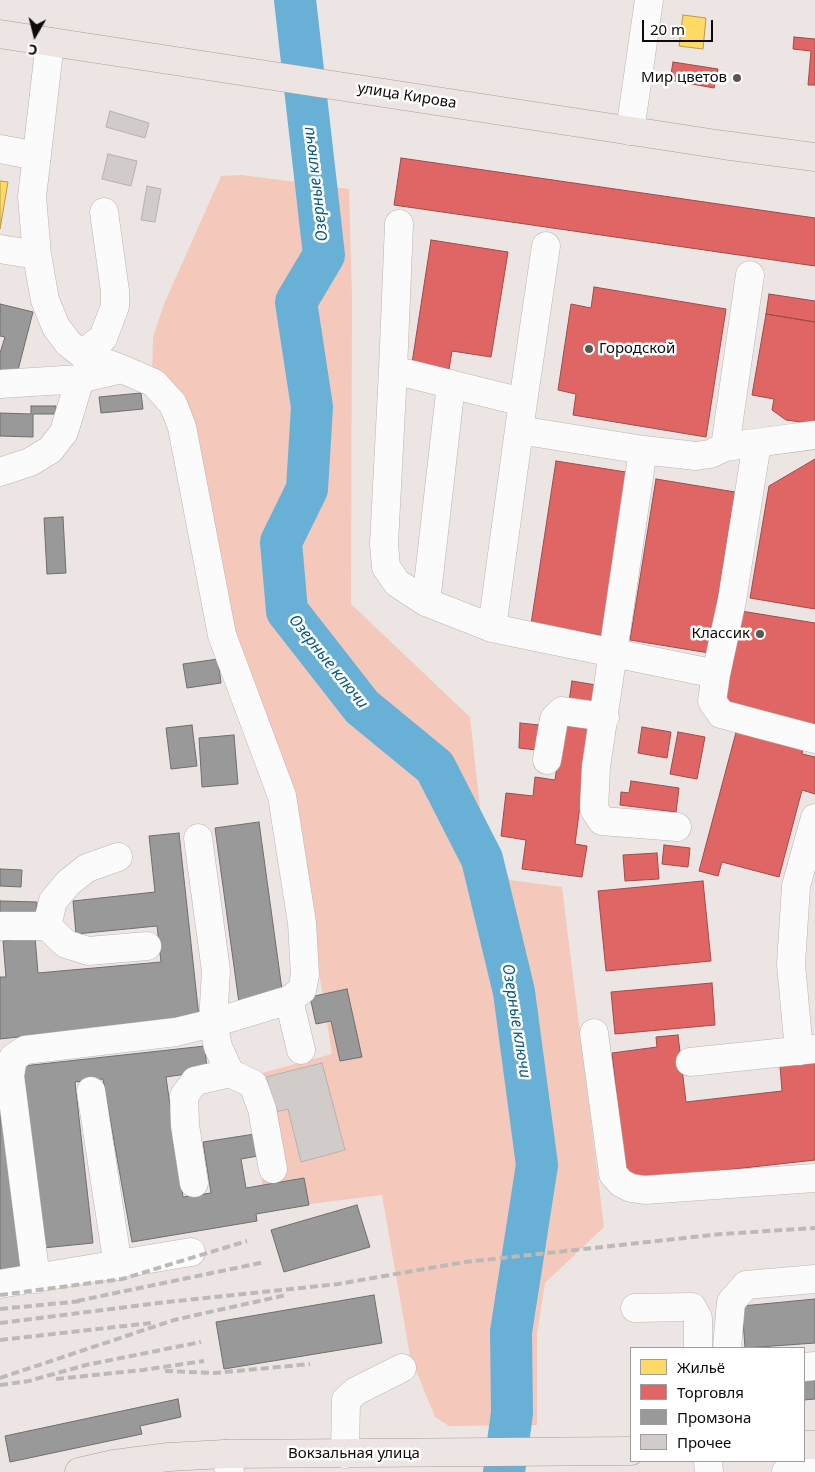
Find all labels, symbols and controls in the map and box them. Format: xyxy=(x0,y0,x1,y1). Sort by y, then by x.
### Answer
north arrow xyxy=(10,10,60,60)
scale bar xyxy=(645,10,716,42)
text: 20 m xyxy=(650,19,685,39)
text: С xyxy=(27,40,39,60)
place label: Мир цветов xyxy=(641,69,727,87)
marker: Мир цветов xyxy=(731,72,743,84)
street label: улица Кирова xyxy=(356,79,458,113)
water label: Озерные ключи xyxy=(299,126,333,242)
place label: Городской xyxy=(599,340,675,358)
marker: Городской xyxy=(583,343,595,355)
water label: Озерные ключи xyxy=(284,611,372,713)
place label: Классик xyxy=(692,625,750,643)
marker: Классик xyxy=(754,628,766,640)
water label: Озерные ключи xyxy=(497,963,535,1079)
legend xyxy=(630,1347,805,1462)
text: Жильё xyxy=(677,1357,725,1377)
text: Торговля xyxy=(677,1382,744,1402)
text: Промзона xyxy=(677,1407,751,1427)
text: Прочее xyxy=(677,1432,731,1452)
street label: Вокзальная улица xyxy=(288,1445,420,1463)

